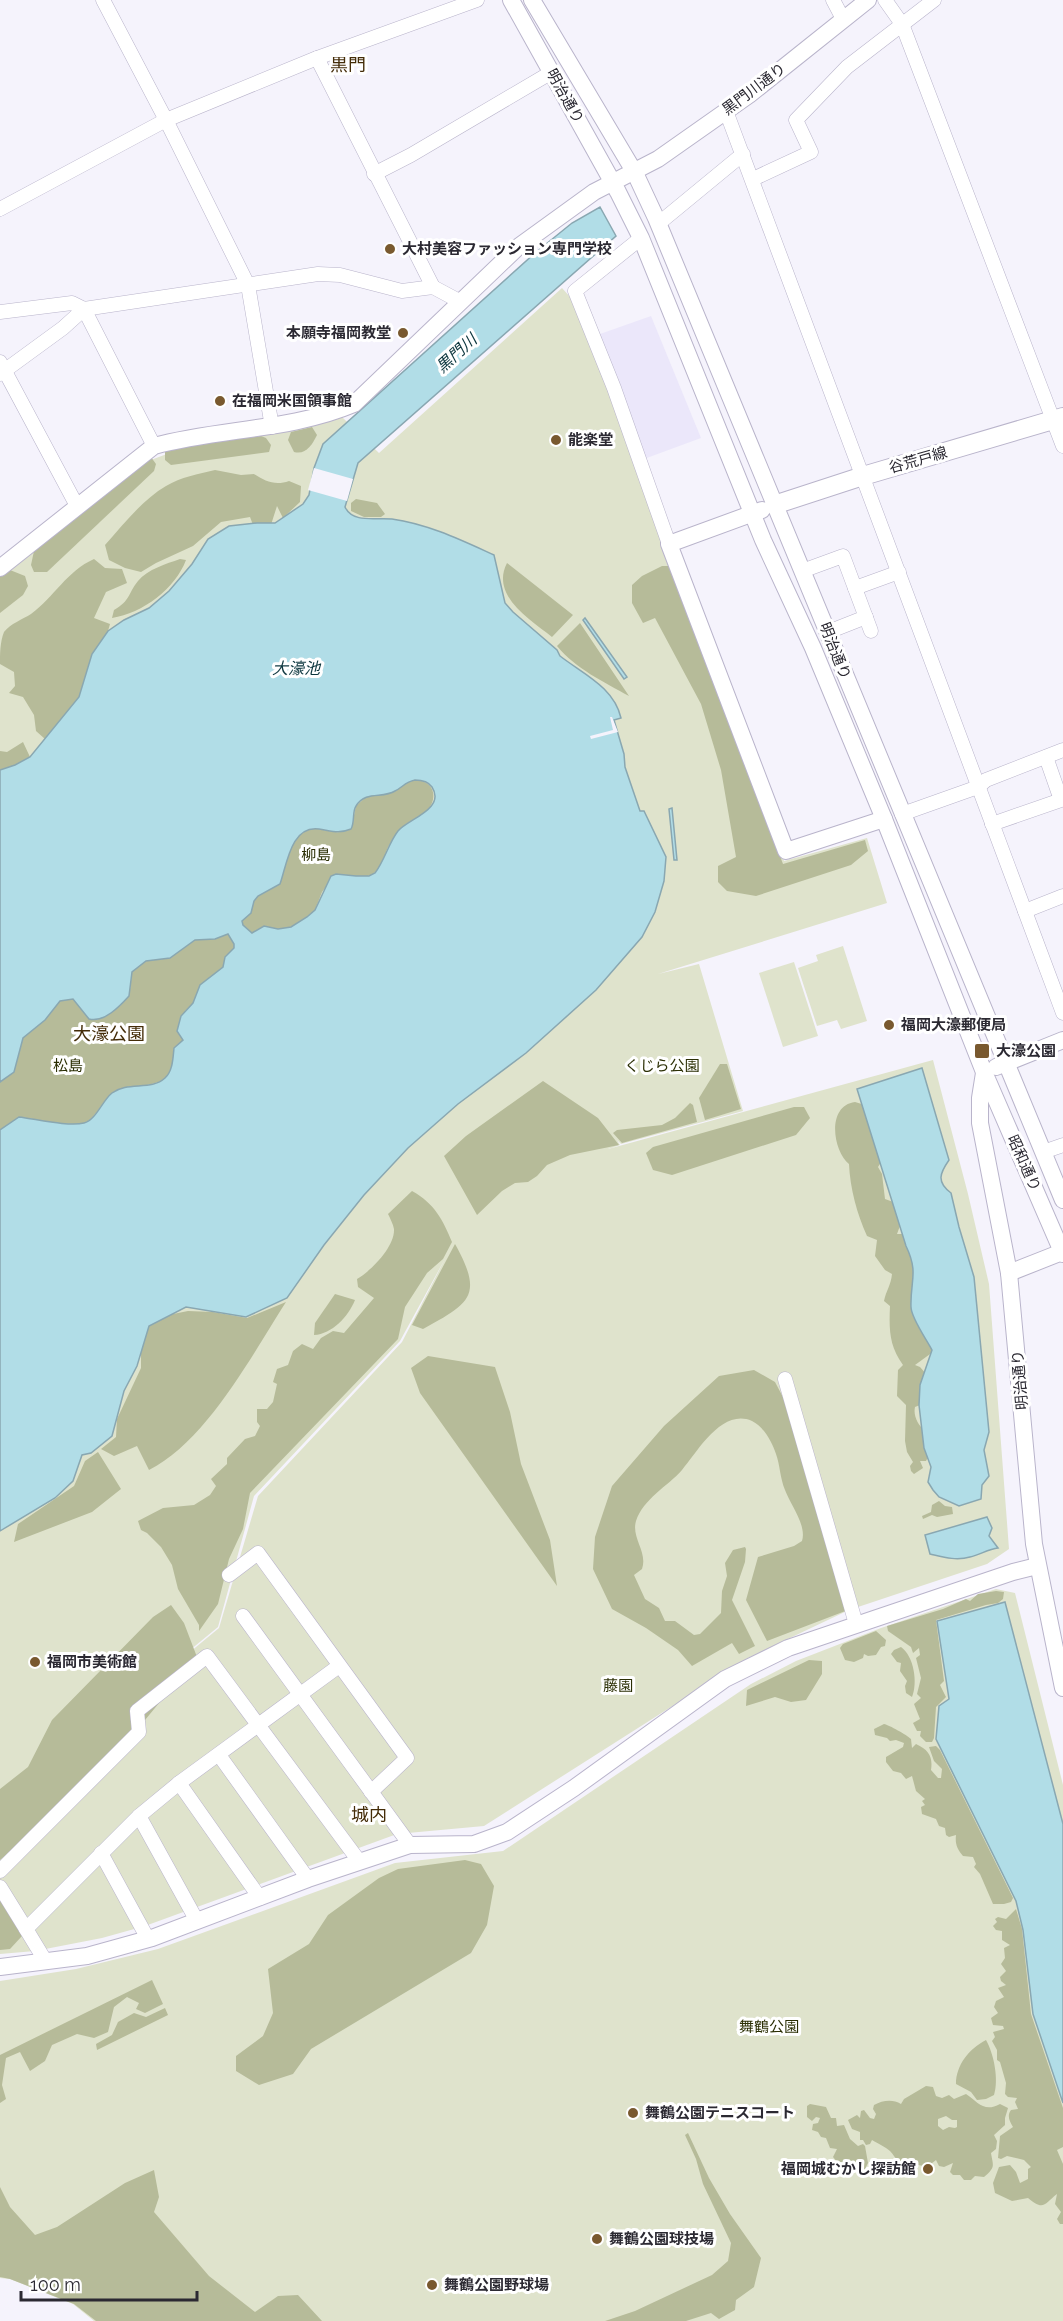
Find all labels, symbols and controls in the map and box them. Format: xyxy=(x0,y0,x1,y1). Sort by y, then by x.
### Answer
district label: 黒門 xyxy=(330,54,366,75)
street label: 黒門川通り xyxy=(719,59,789,119)
street label: 明治通り xyxy=(543,65,587,127)
place label: 大村美容ファッション専門学校 xyxy=(402,240,612,258)
marker: 大村美容ファッション専門学校 xyxy=(383,242,397,256)
place label: 本願寺福岡教堂 xyxy=(286,324,391,342)
marker: 本願寺福岡教堂 xyxy=(396,326,410,340)
water label: 黒門川 xyxy=(432,329,482,376)
place label: 在福岡米国領事館 xyxy=(232,392,352,410)
marker: 在福岡米国領事館 xyxy=(213,394,227,408)
place label: 能楽堂 xyxy=(568,431,613,449)
marker: 能楽堂 xyxy=(549,433,563,447)
street label: 谷荒戸線 xyxy=(887,443,949,477)
street label: 明治通り xyxy=(815,620,855,682)
water label: 大濠池 xyxy=(272,659,322,678)
park label: 柳島 xyxy=(301,846,331,864)
place label: 福岡大濠郵便局 xyxy=(900,1016,1006,1034)
marker: 福岡大濠郵便局 xyxy=(882,1018,896,1032)
district label: 大濠公園 xyxy=(73,1023,145,1044)
marker: 大濠公園 xyxy=(973,1042,991,1060)
place label: 大濠公園 xyxy=(996,1042,1056,1060)
park label: 松島 xyxy=(53,1057,83,1075)
park label: くじら公園 xyxy=(624,1057,700,1075)
street label: 昭和通り xyxy=(1004,1132,1044,1194)
street label: 明治通り xyxy=(1008,1349,1032,1411)
place label: 福岡市美術館 xyxy=(46,1653,137,1671)
marker: 福岡市美術館 xyxy=(28,1655,42,1669)
park label: 藤園 xyxy=(603,1677,633,1695)
district label: 城内 xyxy=(351,1804,387,1825)
park label: 舞鶴公園 xyxy=(739,2018,799,2036)
place label: 舞鶴公園テニスコート xyxy=(645,2104,795,2122)
marker: 舞鶴公園テニスコート xyxy=(626,2106,640,2120)
place label: 福岡城むかし探訪館 xyxy=(780,2160,916,2178)
marker: 福岡城むかし探訪館 xyxy=(921,2162,935,2176)
place label: 舞鶴公園球技場 xyxy=(609,2230,714,2248)
marker: 舞鶴公園球技場 xyxy=(590,2232,604,2246)
scale bar xyxy=(21,2264,196,2302)
text: 100 m xyxy=(30,2274,81,2295)
place label: 舞鶴公園野球場 xyxy=(444,2276,549,2294)
marker: 舞鶴公園野球場 xyxy=(425,2278,439,2292)

